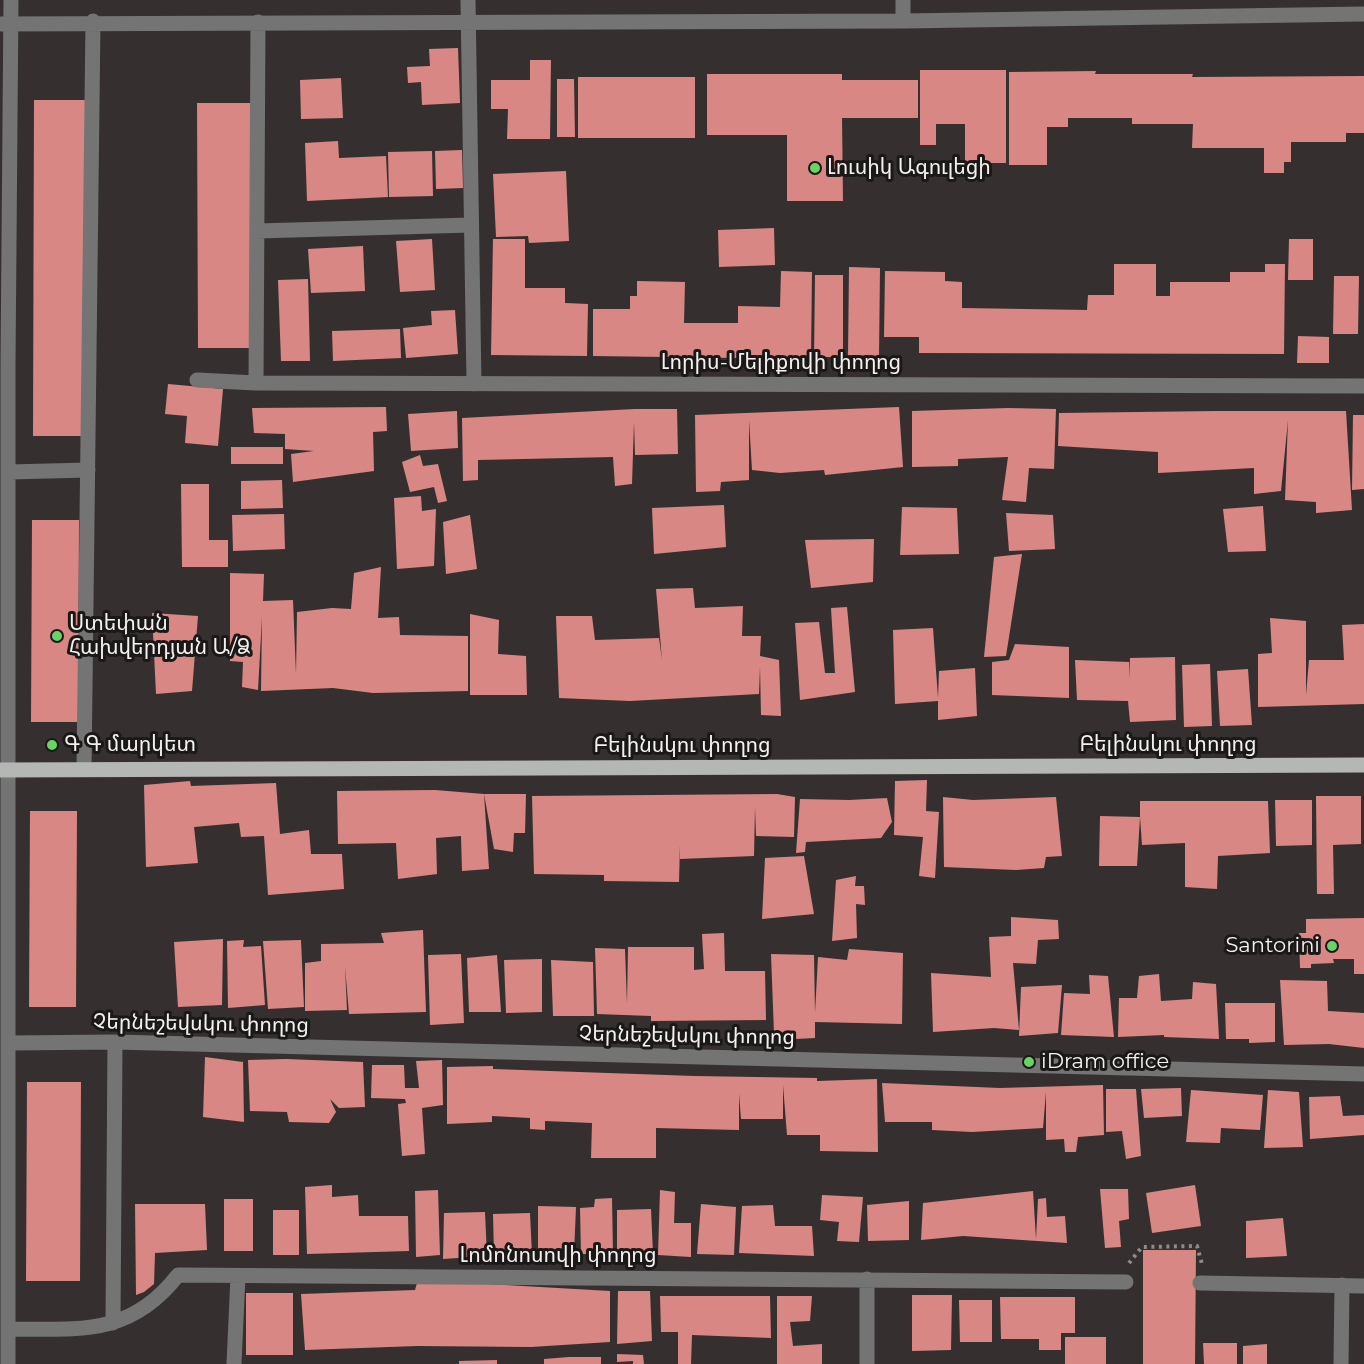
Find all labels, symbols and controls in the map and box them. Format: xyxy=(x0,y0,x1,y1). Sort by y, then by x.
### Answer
place label: Լուսիկ Ագուլեցի xyxy=(827,155,991,181)
marker: Լուսիկ Ագուլեցի xyxy=(808,161,822,175)
street label: Լորիս-Մելիքովի փողոց xyxy=(661,350,901,376)
place label: Ստեփան Հախվերդյան Ա/Ձ xyxy=(69,611,251,661)
marker: Ստեփան Հախվերդյան Ա/Ձ xyxy=(50,629,64,643)
place label: Գ Գ մարկետ xyxy=(64,732,196,758)
street label: Բելինսկու փողոց xyxy=(1079,732,1257,758)
street label: Բելինսկու փողոց xyxy=(593,733,771,759)
marker: Գ Գ մարկետ xyxy=(45,738,59,752)
place label: Santorini xyxy=(1225,933,1320,959)
marker: Santorini xyxy=(1325,939,1339,953)
street label: Չերնեշեվսկու փողոց xyxy=(93,1010,309,1038)
street label: Չերնեշեվսկու փողոց xyxy=(579,1022,795,1050)
place label: iDram office xyxy=(1041,1049,1169,1075)
marker: iDram office xyxy=(1022,1055,1036,1069)
street label: Լոմոնոսովի փողոց xyxy=(460,1243,656,1269)

